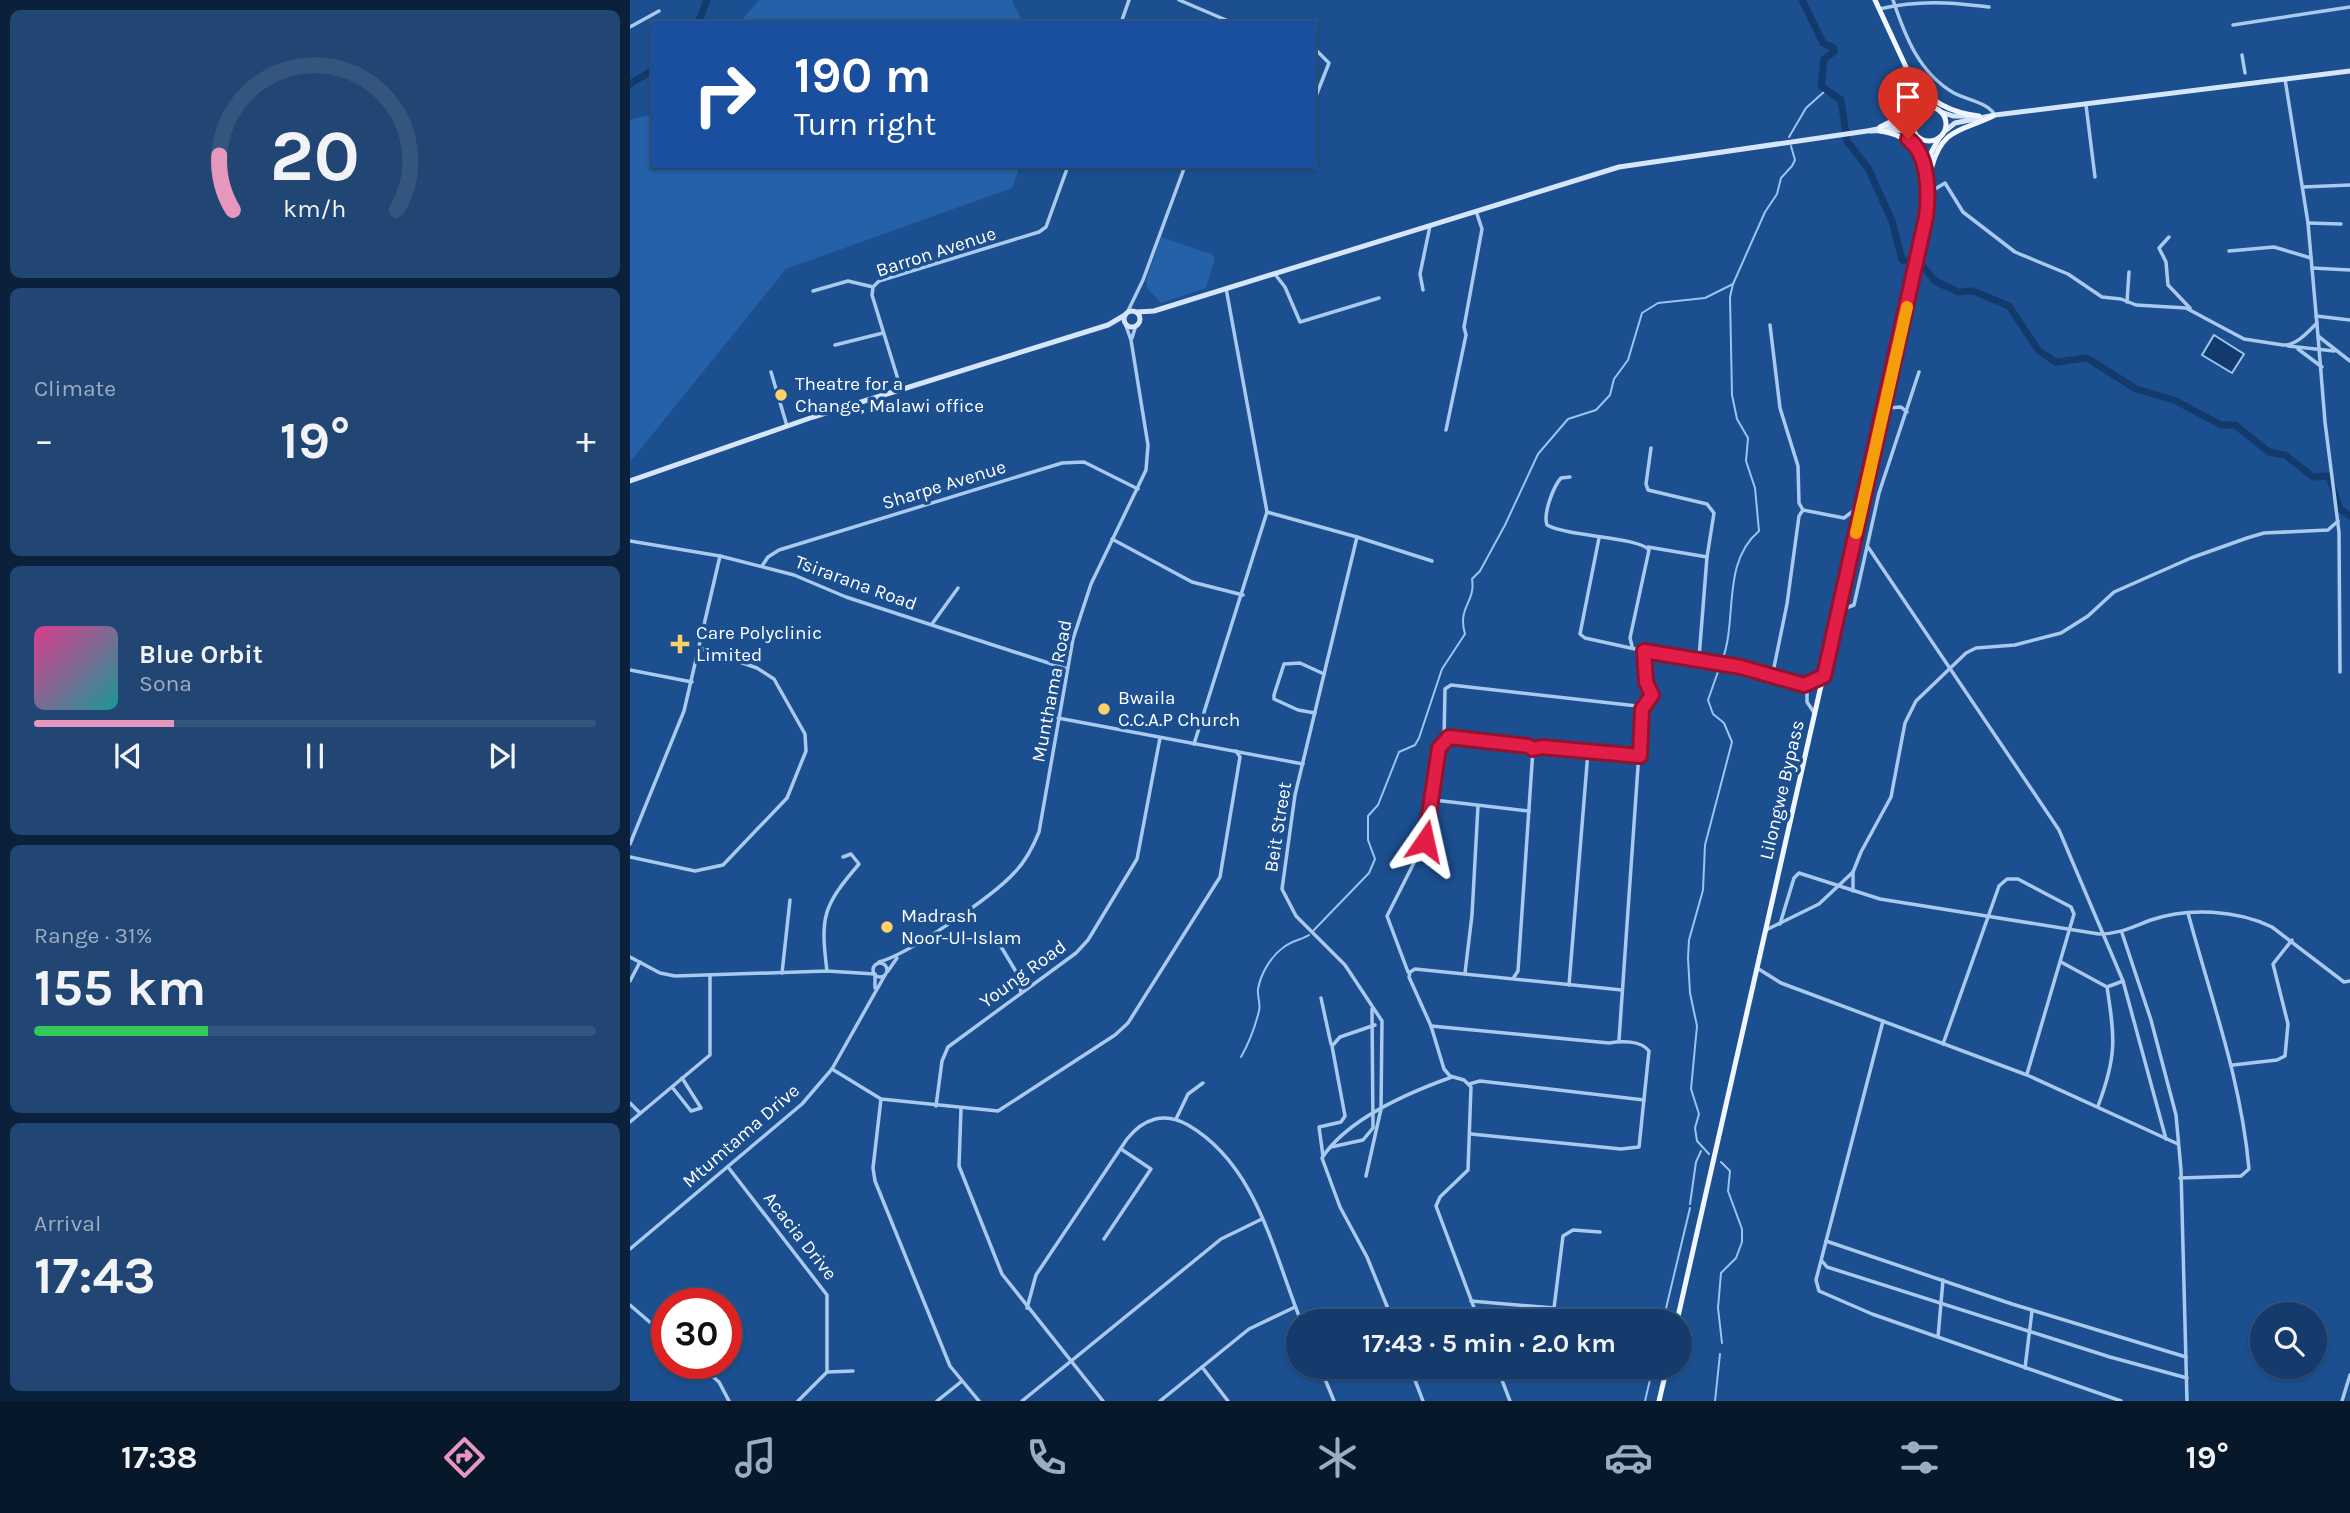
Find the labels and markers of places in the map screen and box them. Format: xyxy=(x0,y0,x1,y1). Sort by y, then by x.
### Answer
pin xyxy=(1878,67,1938,139)
place label: Theatre for a Change, Malawi office xyxy=(795,373,984,417)
marker: Theatre for a Change, Malawi office xyxy=(773,387,789,403)
place label: Care Polyclinic Limited xyxy=(696,622,822,666)
marker: Care Polyclinic Limited xyxy=(670,634,690,654)
place label: Bwaila C.C.A.P Church xyxy=(1118,687,1240,731)
marker: Bwaila C.C.A.P Church xyxy=(1096,701,1112,717)
place label: Madrash Noor-Ul-Islam xyxy=(901,905,1021,949)
marker: Madrash Noor-Ul-Islam xyxy=(879,919,895,935)

